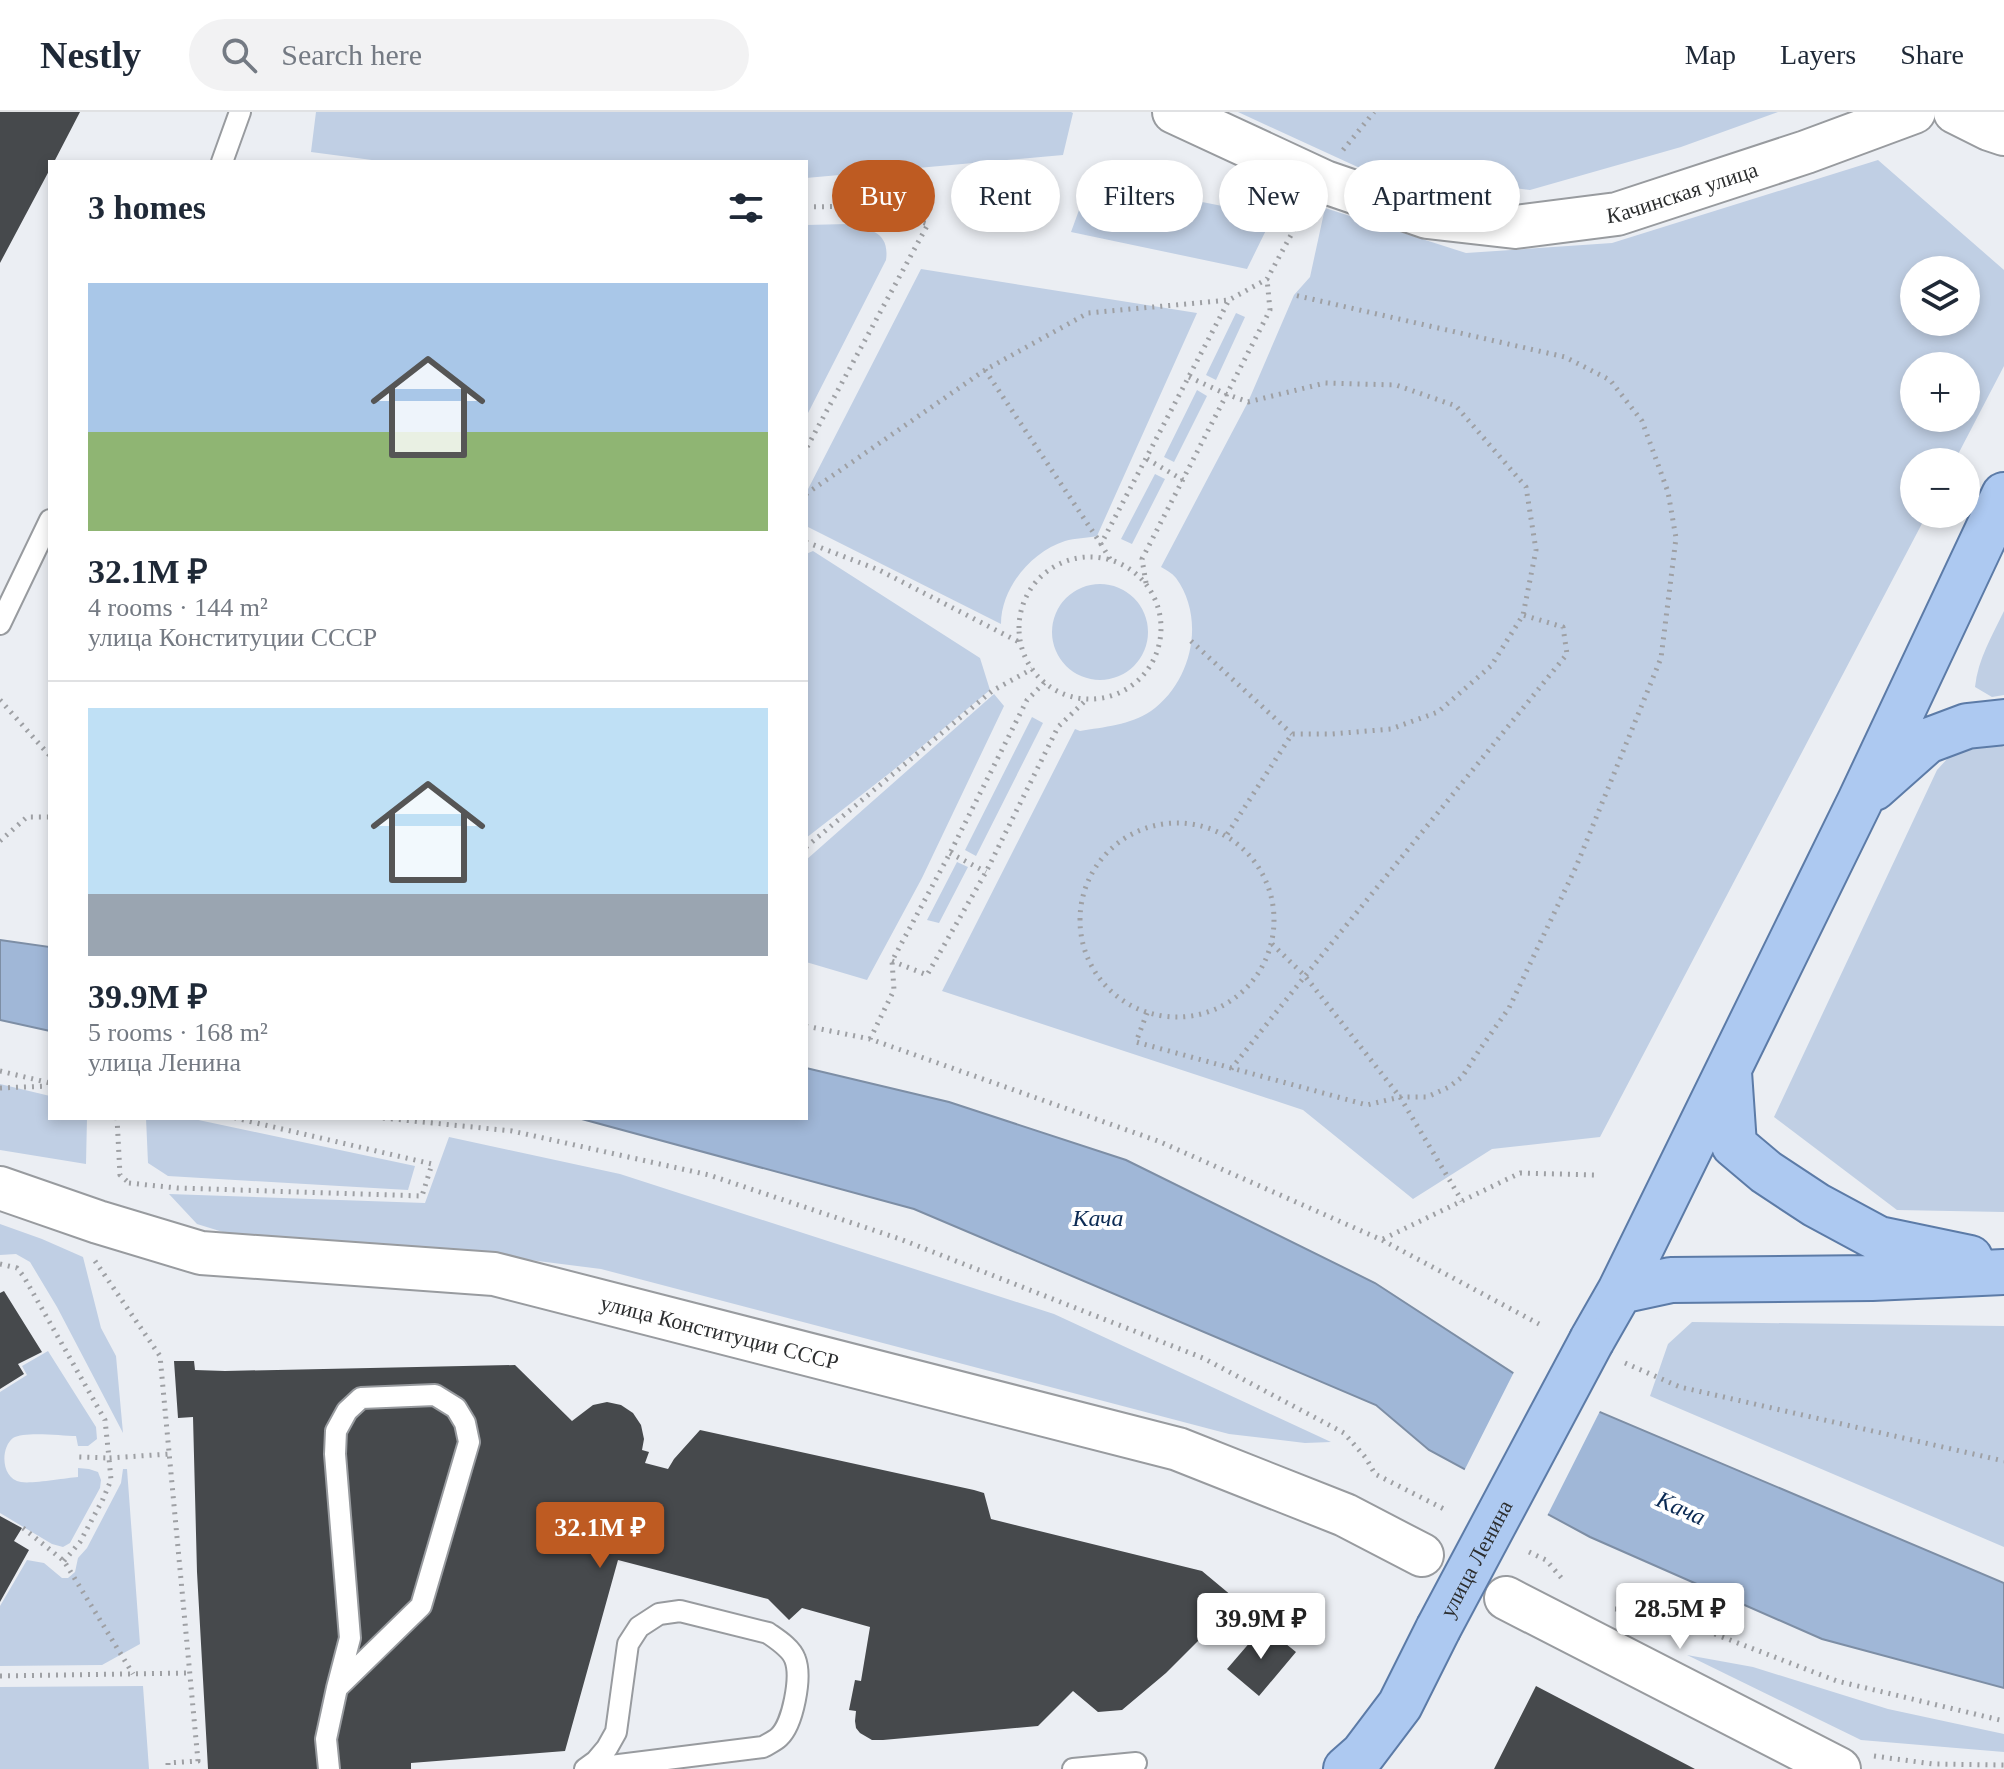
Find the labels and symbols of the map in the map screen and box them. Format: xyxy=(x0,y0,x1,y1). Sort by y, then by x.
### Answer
street label: Качинская улица xyxy=(1605,156,1761,228)
water label: Кача xyxy=(1071,1205,1124,1231)
street label: улица Конституции СССР xyxy=(598,1289,841,1374)
water label: Кача xyxy=(1651,1485,1710,1530)
street label: улица Ленина xyxy=(1434,1495,1517,1621)
pin: 32.1M ₽ xyxy=(526,1502,674,1570)
pin: 28.5M ₽ xyxy=(1606,1583,1754,1651)
pin: 39.9M ₽ xyxy=(1187,1593,1335,1661)

